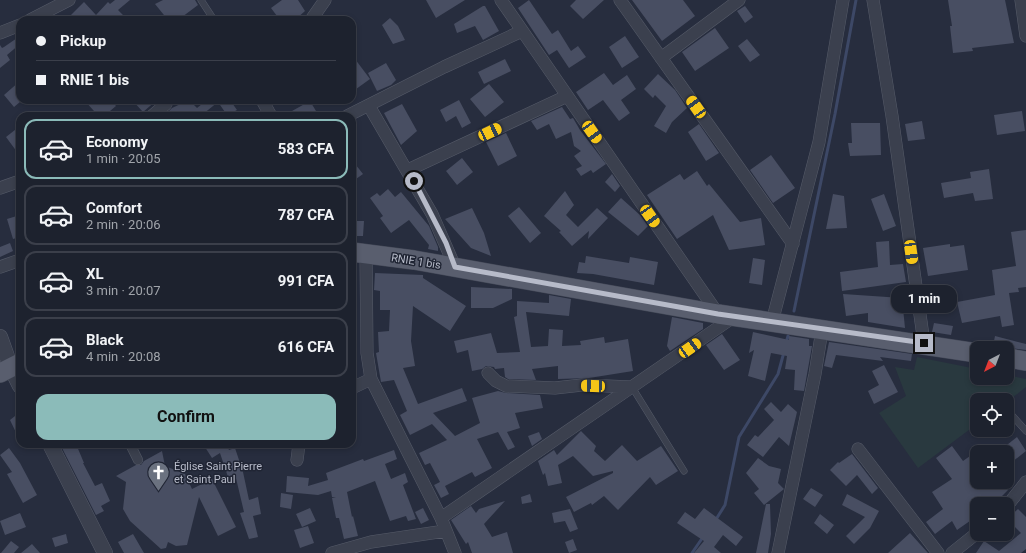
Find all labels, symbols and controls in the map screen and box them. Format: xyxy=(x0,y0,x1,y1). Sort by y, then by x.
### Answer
text: Pickup xyxy=(60,32,106,50)
text: RNIE 1 bis xyxy=(60,71,129,89)
car xyxy=(684,94,708,120)
car xyxy=(580,119,604,145)
car xyxy=(477,121,503,143)
icon: car xyxy=(38,131,74,167)
text: Economy xyxy=(86,133,148,151)
text: 583 CFA xyxy=(278,140,334,158)
text: 1 min · 20:05 xyxy=(86,151,161,166)
route start xyxy=(405,172,423,190)
icon: car xyxy=(38,197,74,233)
text: Comfort xyxy=(86,199,142,217)
car xyxy=(638,203,662,229)
text: 787 CFA xyxy=(278,206,334,224)
text: 2 min · 20:06 xyxy=(86,217,161,232)
car xyxy=(903,239,919,265)
street label: RNIE 1 bis xyxy=(390,251,442,272)
icon: car xyxy=(38,263,74,299)
text: XL xyxy=(86,265,104,283)
text: 991 CFA xyxy=(278,272,334,290)
text: 3 min · 20:07 xyxy=(86,283,161,298)
callout: 1 min xyxy=(891,285,957,313)
text: 1 min xyxy=(908,291,940,306)
icon: car xyxy=(38,329,74,365)
text: Black xyxy=(86,331,123,349)
route end xyxy=(915,334,933,352)
car xyxy=(677,336,703,360)
text: 616 CFA xyxy=(278,338,334,356)
north arrow xyxy=(970,341,1014,385)
map controls xyxy=(970,341,1014,541)
text: 4 min · 20:08 xyxy=(86,349,161,364)
car xyxy=(581,380,605,392)
button: locate xyxy=(970,393,1014,437)
button: Confirm xyxy=(36,394,336,440)
button: + xyxy=(970,445,1014,489)
church icon: Église Saint Pierre et Saint Paul xyxy=(146,459,172,492)
place label: Église Saint Pierre et Saint Paul xyxy=(174,460,262,486)
button: − xyxy=(970,497,1014,541)

